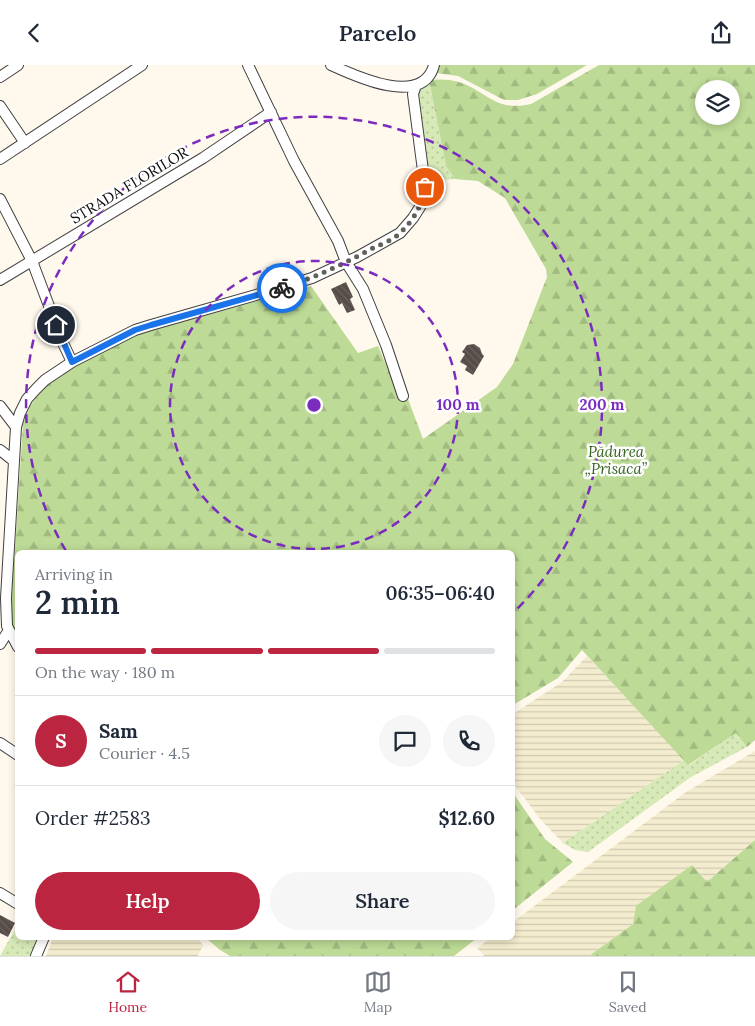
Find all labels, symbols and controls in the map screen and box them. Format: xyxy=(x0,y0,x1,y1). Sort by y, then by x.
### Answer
icon: back xyxy=(20,19,48,47)
text: Parcelo xyxy=(339,19,416,47)
icon: share xyxy=(707,19,735,47)
map controls xyxy=(695,80,740,125)
button: layers xyxy=(695,80,740,125)
street label: STRADA FLORILOR xyxy=(67,142,192,228)
pin xyxy=(404,166,446,208)
icon: bag xyxy=(411,173,439,201)
courier xyxy=(257,263,307,313)
icon: bike xyxy=(268,274,296,302)
pin xyxy=(35,304,77,346)
icon: home xyxy=(42,311,70,339)
text: 100 m xyxy=(437,395,480,414)
text: 200 m xyxy=(580,395,625,414)
centre of rings xyxy=(305,396,323,414)
park label: Pădurea „Prisaca” xyxy=(585,442,648,478)
text: Arriving in xyxy=(35,564,113,584)
text: 06:35–06:40 xyxy=(386,581,495,605)
text: 2 min xyxy=(35,582,120,623)
text: On the way · 180 m xyxy=(35,662,175,682)
button: chat xyxy=(379,715,431,767)
button: phone xyxy=(443,715,495,767)
text: Sam xyxy=(99,719,138,743)
text: S xyxy=(55,729,67,753)
text: Courier · 4.5 xyxy=(99,743,190,763)
text: Order #2583 xyxy=(35,806,151,830)
text: $12.60 xyxy=(439,806,495,830)
button: Help xyxy=(35,872,260,930)
button: Share xyxy=(270,872,495,930)
tab: Home xyxy=(108,968,147,1016)
tab: Map xyxy=(364,968,392,1016)
tab: Saved xyxy=(609,968,647,1016)

